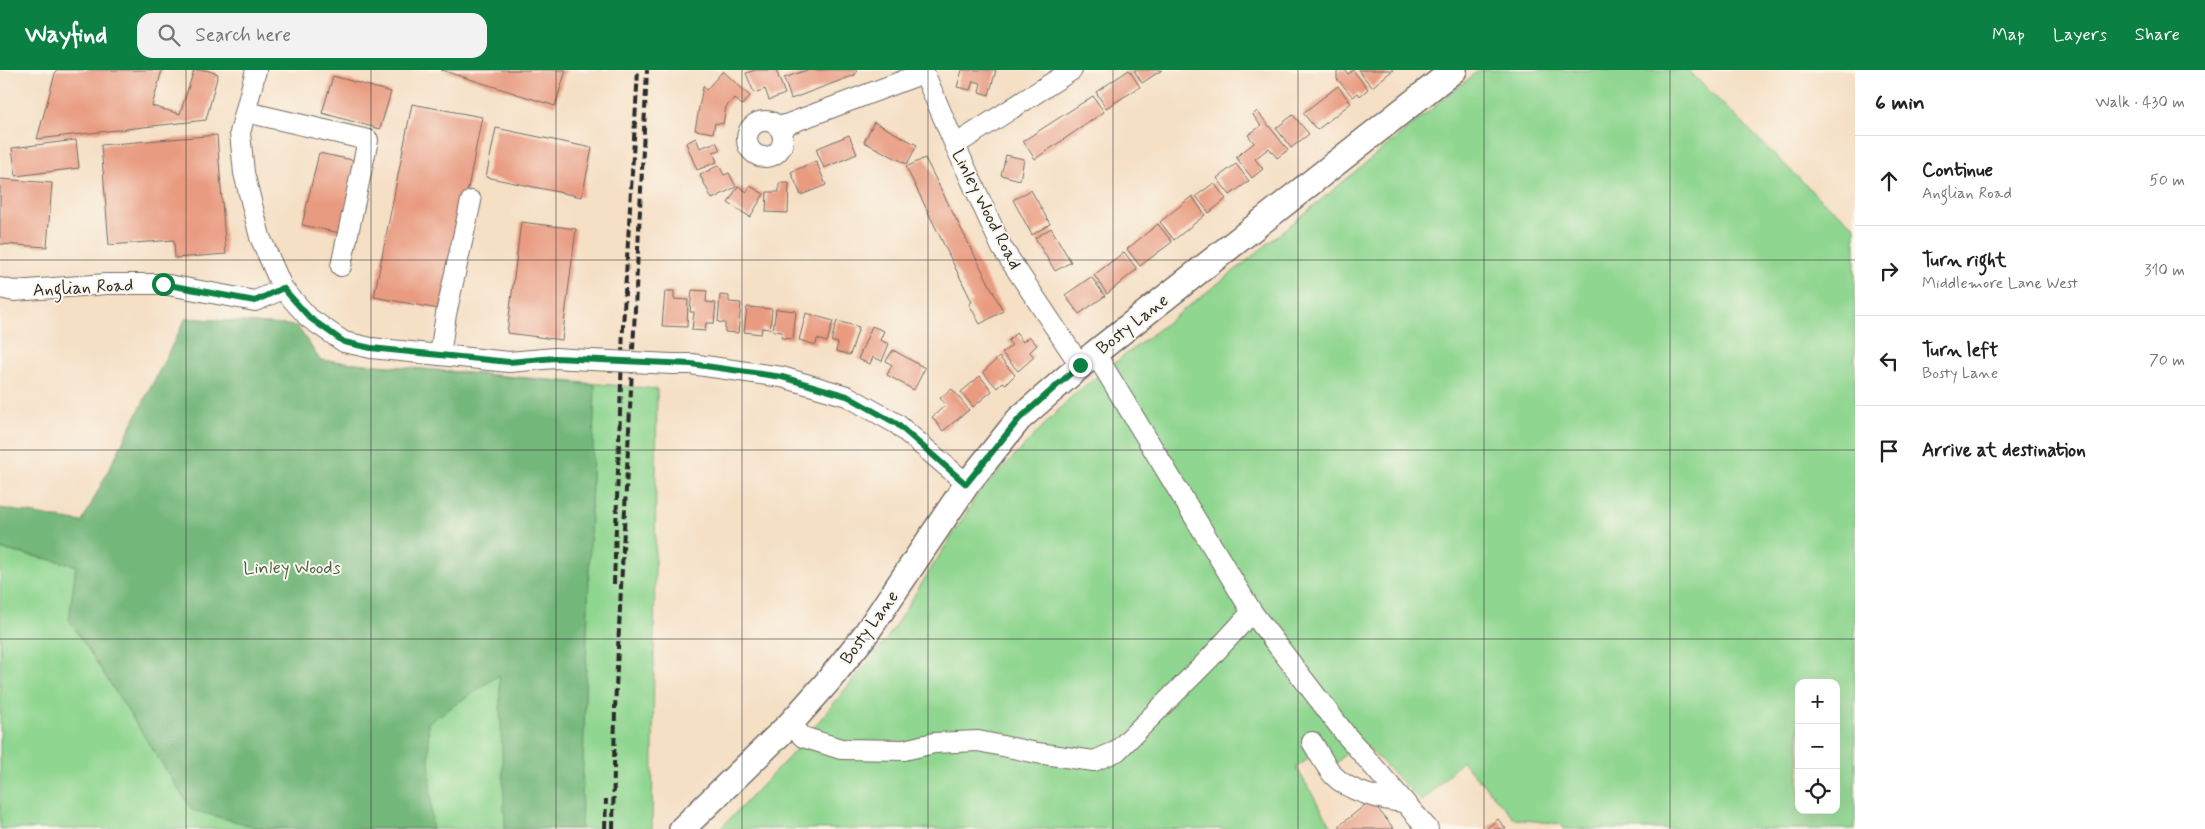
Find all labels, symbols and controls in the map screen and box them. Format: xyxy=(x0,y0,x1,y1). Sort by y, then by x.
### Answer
search box xyxy=(137,13,487,58)
text: Wayfind xyxy=(25,20,107,51)
icon: search xyxy=(155,21,183,49)
text: Search here xyxy=(195,23,291,48)
text: Map xyxy=(1992,23,2025,47)
text: Layers xyxy=(2053,23,2107,47)
text: Share xyxy=(2135,23,2180,47)
text: 6 min xyxy=(1875,89,1925,117)
text: Walk · 430 m xyxy=(2095,92,2185,113)
street label: Linley Wood Road xyxy=(945,145,1027,274)
text: Continue xyxy=(1922,158,1993,183)
icon: ahead xyxy=(1875,167,1903,195)
text: 50 m xyxy=(2149,170,2185,191)
text: Anglian Road xyxy=(1922,183,2012,204)
text: Turn right xyxy=(1922,248,2006,273)
icon: right xyxy=(1875,257,1903,285)
text: 310 m xyxy=(2144,260,2185,281)
street label: Anglian Road xyxy=(32,273,134,305)
route start xyxy=(152,273,175,296)
text: Middlemore Lane West xyxy=(1922,273,2078,294)
street label: Bosty Lane xyxy=(1091,289,1174,361)
text: Turn left xyxy=(1922,338,1998,363)
icon: left xyxy=(1875,347,1903,375)
text: 70 m xyxy=(2149,350,2185,371)
route end xyxy=(1069,354,1092,377)
text: Bosty Lane xyxy=(1922,363,1998,384)
icon: arrive xyxy=(1875,437,1903,465)
text: Arrive at destination xyxy=(1922,438,2086,463)
park label: Linley Woods xyxy=(243,556,341,580)
street label: Bosty Lane xyxy=(835,586,905,669)
map controls xyxy=(1795,679,1840,814)
button: + xyxy=(1795,679,1840,724)
button: − xyxy=(1795,724,1840,769)
button: locate xyxy=(1795,769,1840,814)

